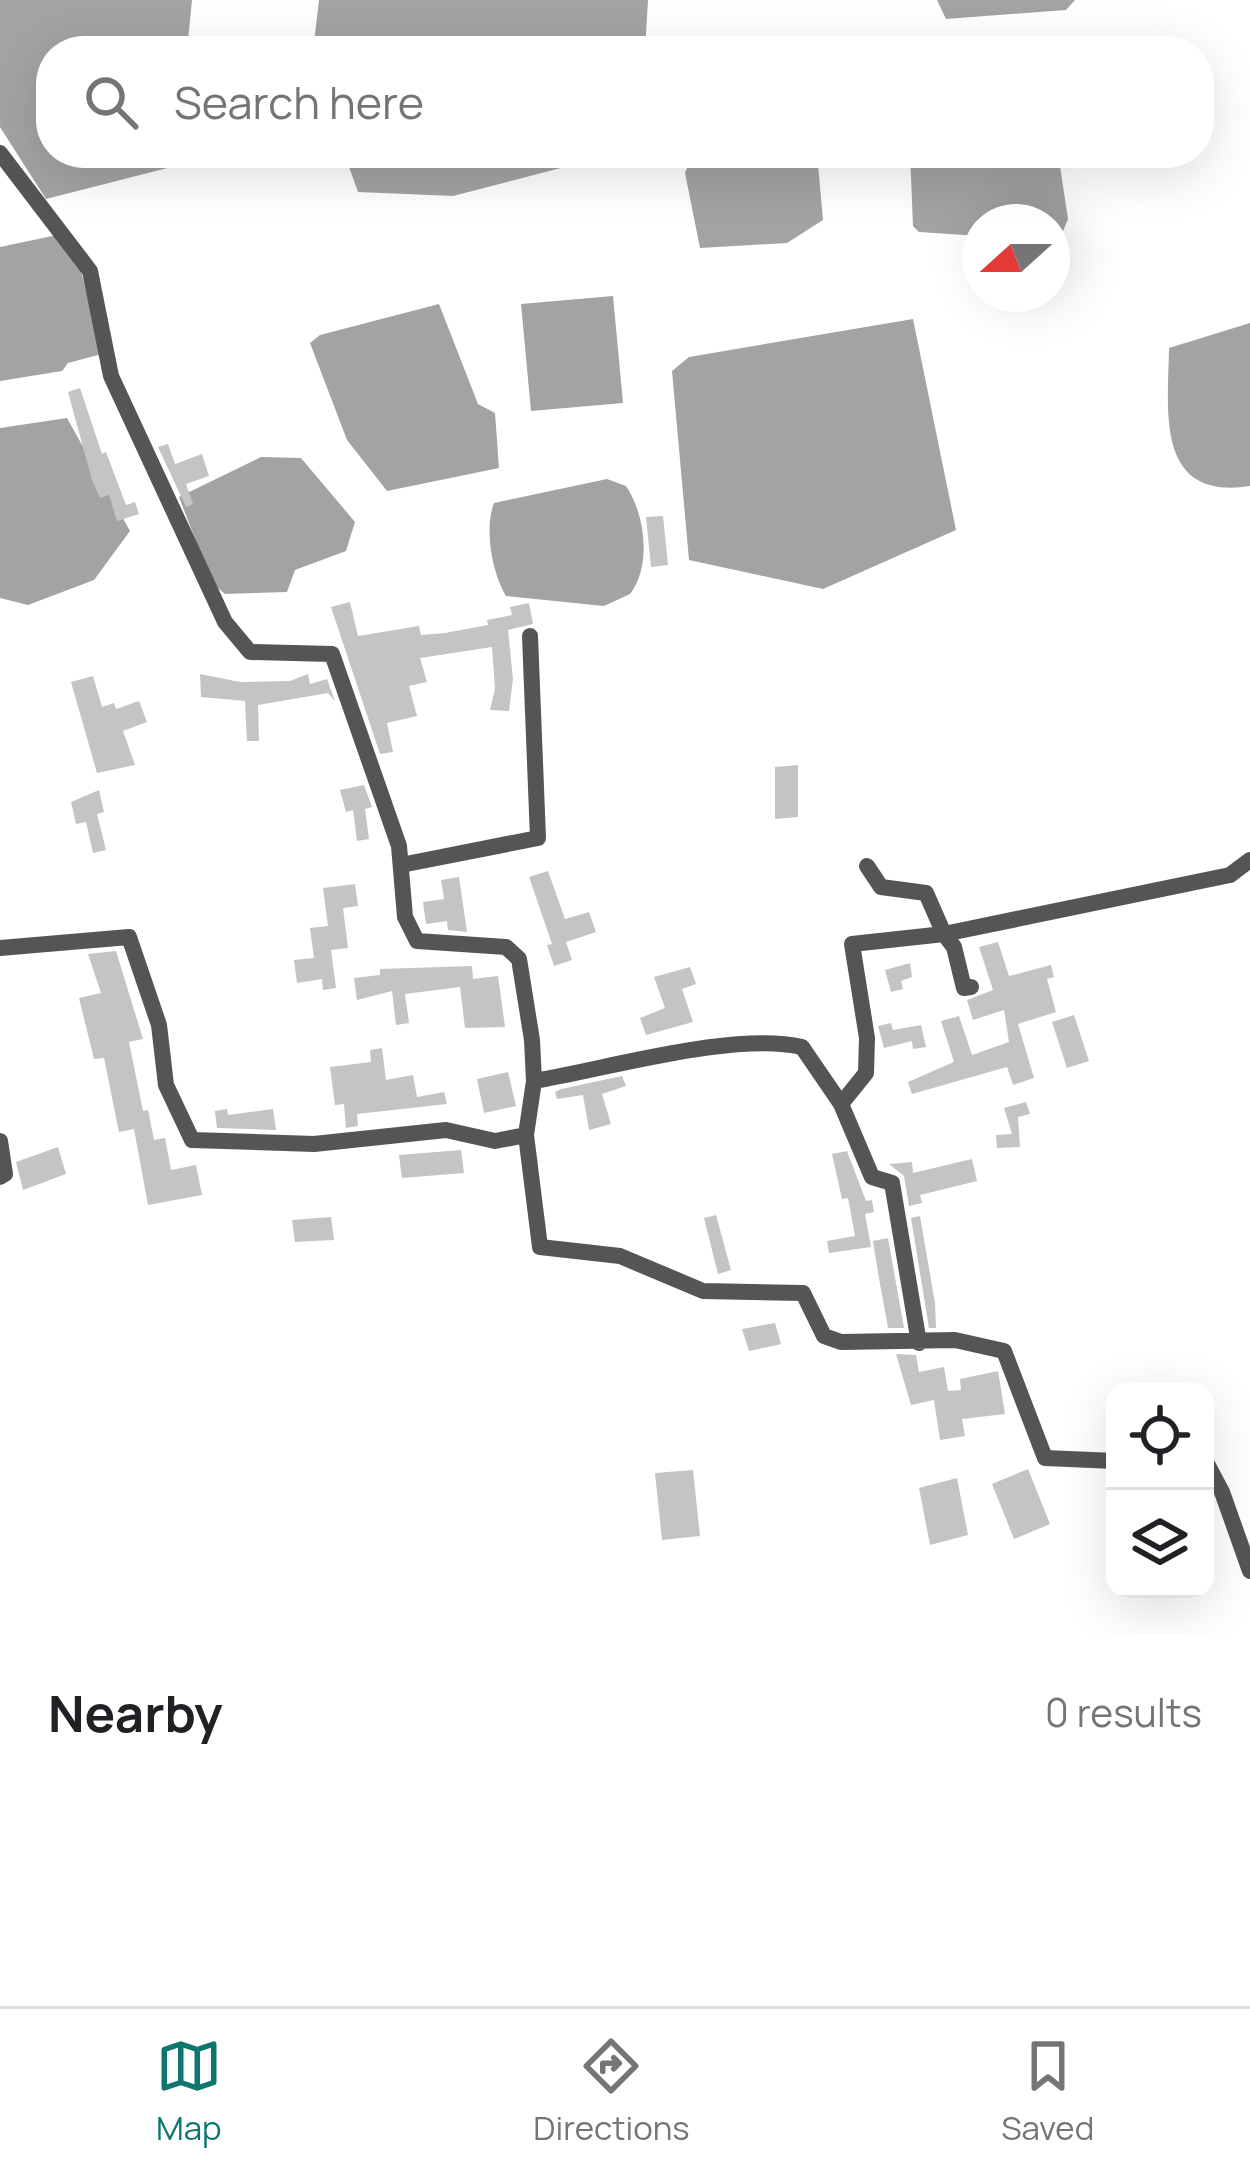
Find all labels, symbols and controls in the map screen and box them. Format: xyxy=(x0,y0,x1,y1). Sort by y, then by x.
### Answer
search box xyxy=(36,36,1214,168)
icon: search xyxy=(78,69,144,135)
text: Search here xyxy=(174,71,424,133)
north arrow xyxy=(962,204,1070,312)
map controls xyxy=(1106,1382,1214,1598)
button: locate xyxy=(1106,1382,1214,1490)
button: layers xyxy=(1106,1490,1214,1598)
text: Nearby xyxy=(48,1678,223,1747)
text: 0 results xyxy=(1045,1685,1202,1739)
tab: Map xyxy=(156,2033,222,2150)
tab: Directions xyxy=(533,2033,690,2150)
tab: Saved xyxy=(1001,2033,1094,2150)

